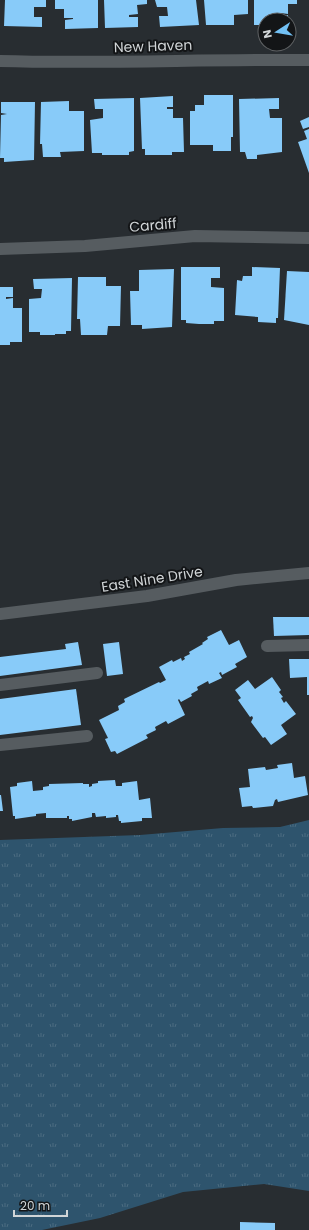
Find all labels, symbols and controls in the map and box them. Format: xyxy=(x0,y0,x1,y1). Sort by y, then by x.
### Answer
north arrow xyxy=(257,12,297,52)
text: N xyxy=(259,28,276,40)
street label: New Haven xyxy=(113,35,193,57)
street label: Cardiff xyxy=(128,213,178,237)
street label: East Nine Drive xyxy=(100,561,205,597)
scale bar xyxy=(14,1192,67,1218)
text: 20 m xyxy=(20,1197,50,1214)

